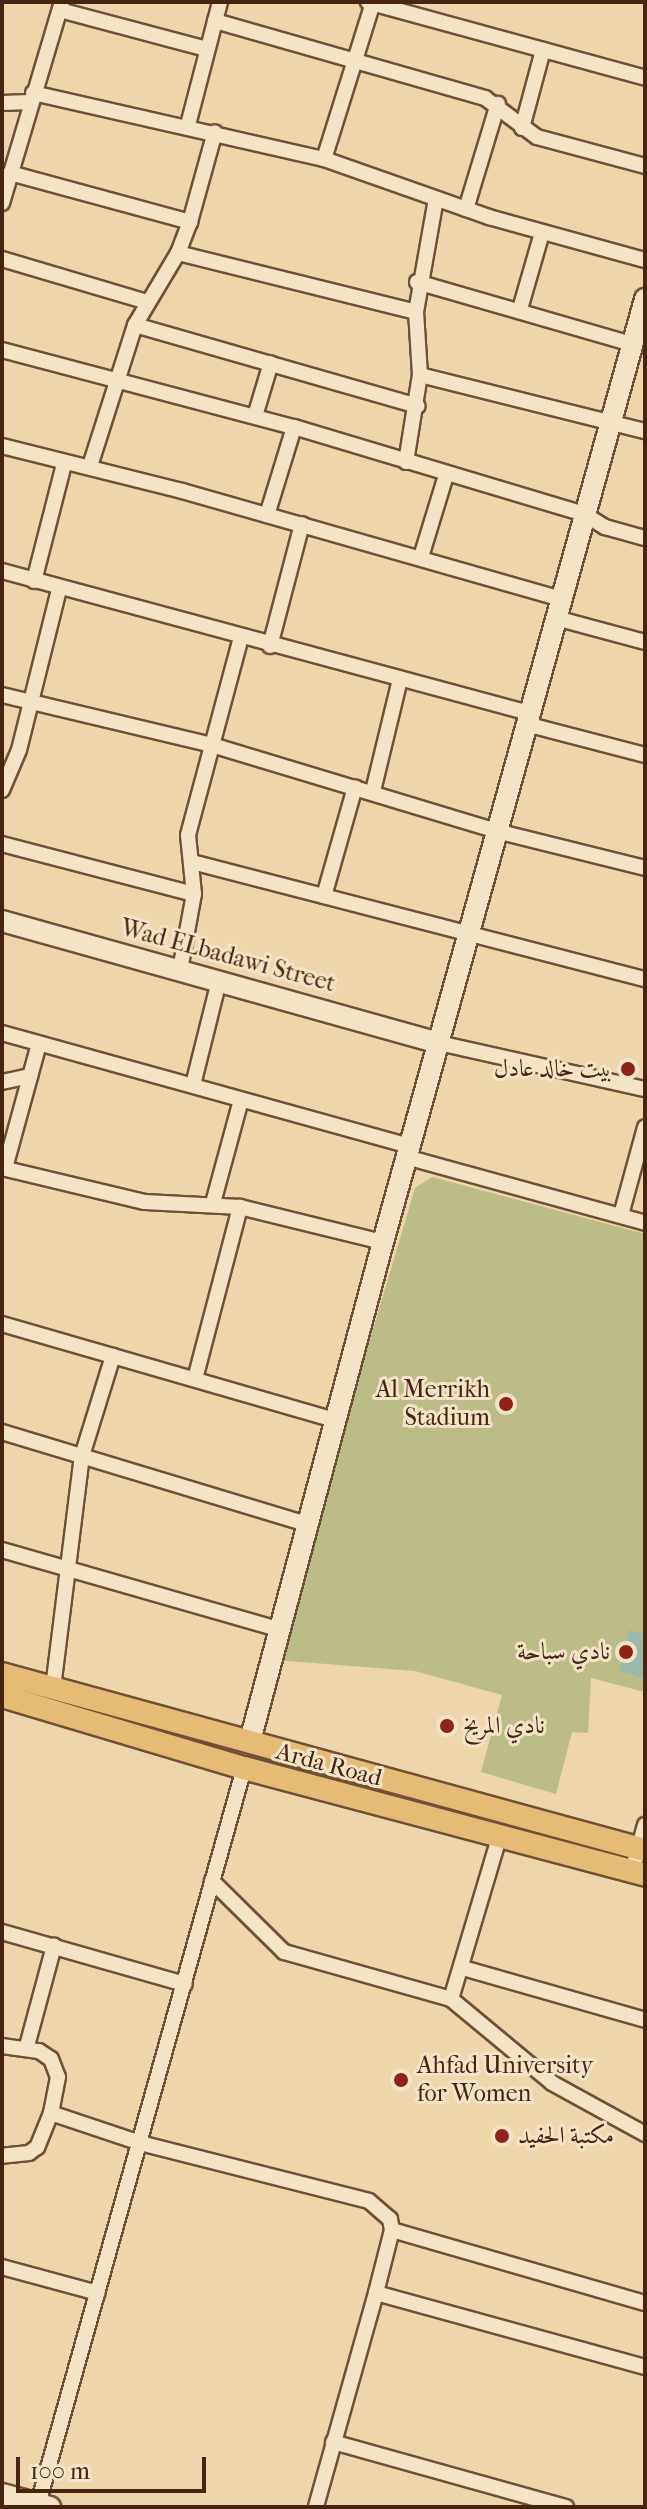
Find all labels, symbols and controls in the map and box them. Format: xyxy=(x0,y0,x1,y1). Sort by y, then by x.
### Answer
street label: Wad ELbadawi Street xyxy=(117,913,339,999)
place label: بيت خالد عادل xyxy=(494,1055,612,1083)
marker: بيت خالد عادل xyxy=(619,1060,637,1078)
place label: Al Merrikh Stadium xyxy=(376,1376,490,1432)
marker: Al Merrikh Stadium xyxy=(497,1395,515,1413)
place label: نادي سباحة xyxy=(517,1638,610,1666)
marker: نادي سباحة xyxy=(617,1643,635,1661)
place label: نادي المريخ xyxy=(463,1712,545,1740)
marker: نادي المريخ xyxy=(438,1717,456,1735)
street label: Arda Road xyxy=(273,1737,385,1793)
place label: Ahfad University for Women xyxy=(417,2052,593,2108)
marker: Ahfad University for Women xyxy=(392,2071,410,2089)
place label: مكتبة الحفيد xyxy=(518,2122,614,2150)
marker: مكتبة الحفيد xyxy=(493,2127,511,2145)
scale bar xyxy=(20,2441,210,2491)
text: 100 m xyxy=(30,2457,90,2485)

